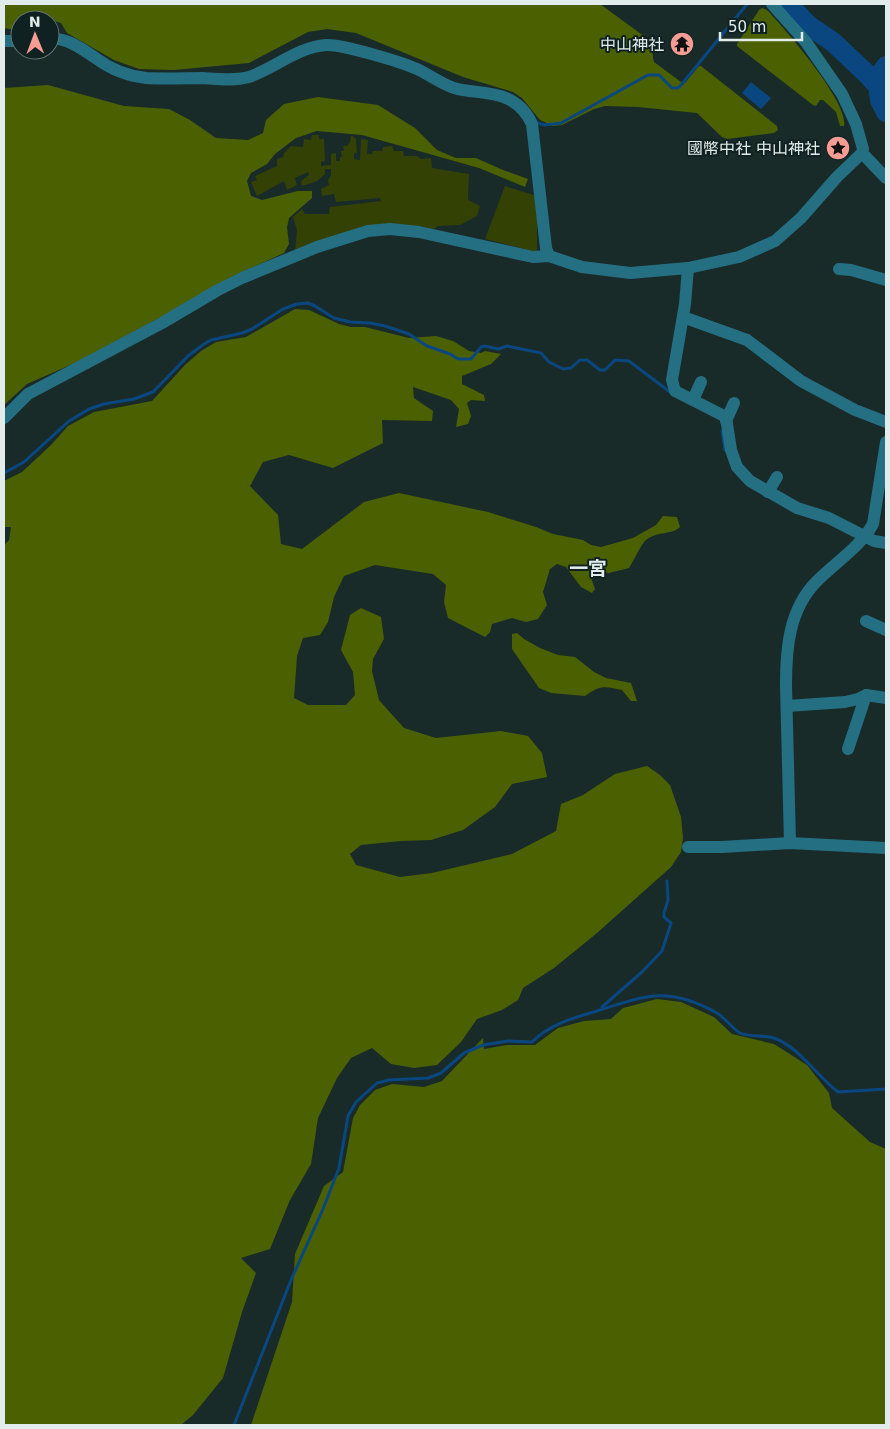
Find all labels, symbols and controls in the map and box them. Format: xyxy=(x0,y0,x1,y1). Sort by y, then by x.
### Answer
north arrow xyxy=(10,10,60,60)
scale bar xyxy=(720,10,802,42)
text: N xyxy=(29,14,41,30)
text: 50 m xyxy=(728,18,766,36)
temple icon: 中山神社 xyxy=(669,31,695,57)
place label: 中山神社 xyxy=(600,35,664,54)
place icon: 國幣中社 中山神社 xyxy=(825,135,851,161)
place label: 國幣中社 中山神社 xyxy=(687,139,820,158)
district label: 一宮 xyxy=(569,557,607,579)

